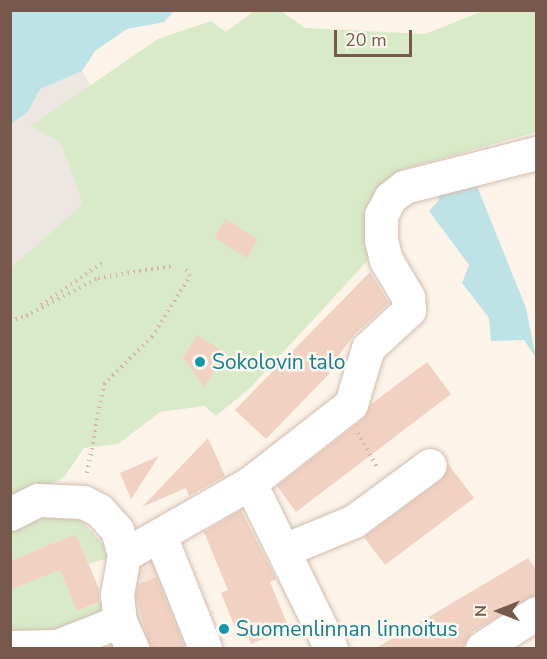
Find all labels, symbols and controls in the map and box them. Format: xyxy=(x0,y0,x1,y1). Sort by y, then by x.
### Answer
scale bar xyxy=(337,18,415,56)
text: 20 m xyxy=(345,28,387,52)
place label: Sokolovin talo xyxy=(212,349,345,375)
marker: Sokolovin talo xyxy=(193,355,207,369)
north arrow xyxy=(469,581,529,641)
text: N xyxy=(470,605,492,617)
place label: Suomenlinnan linnoitus xyxy=(236,616,458,642)
marker: Suomenlinnan linnoitus xyxy=(217,622,231,636)

